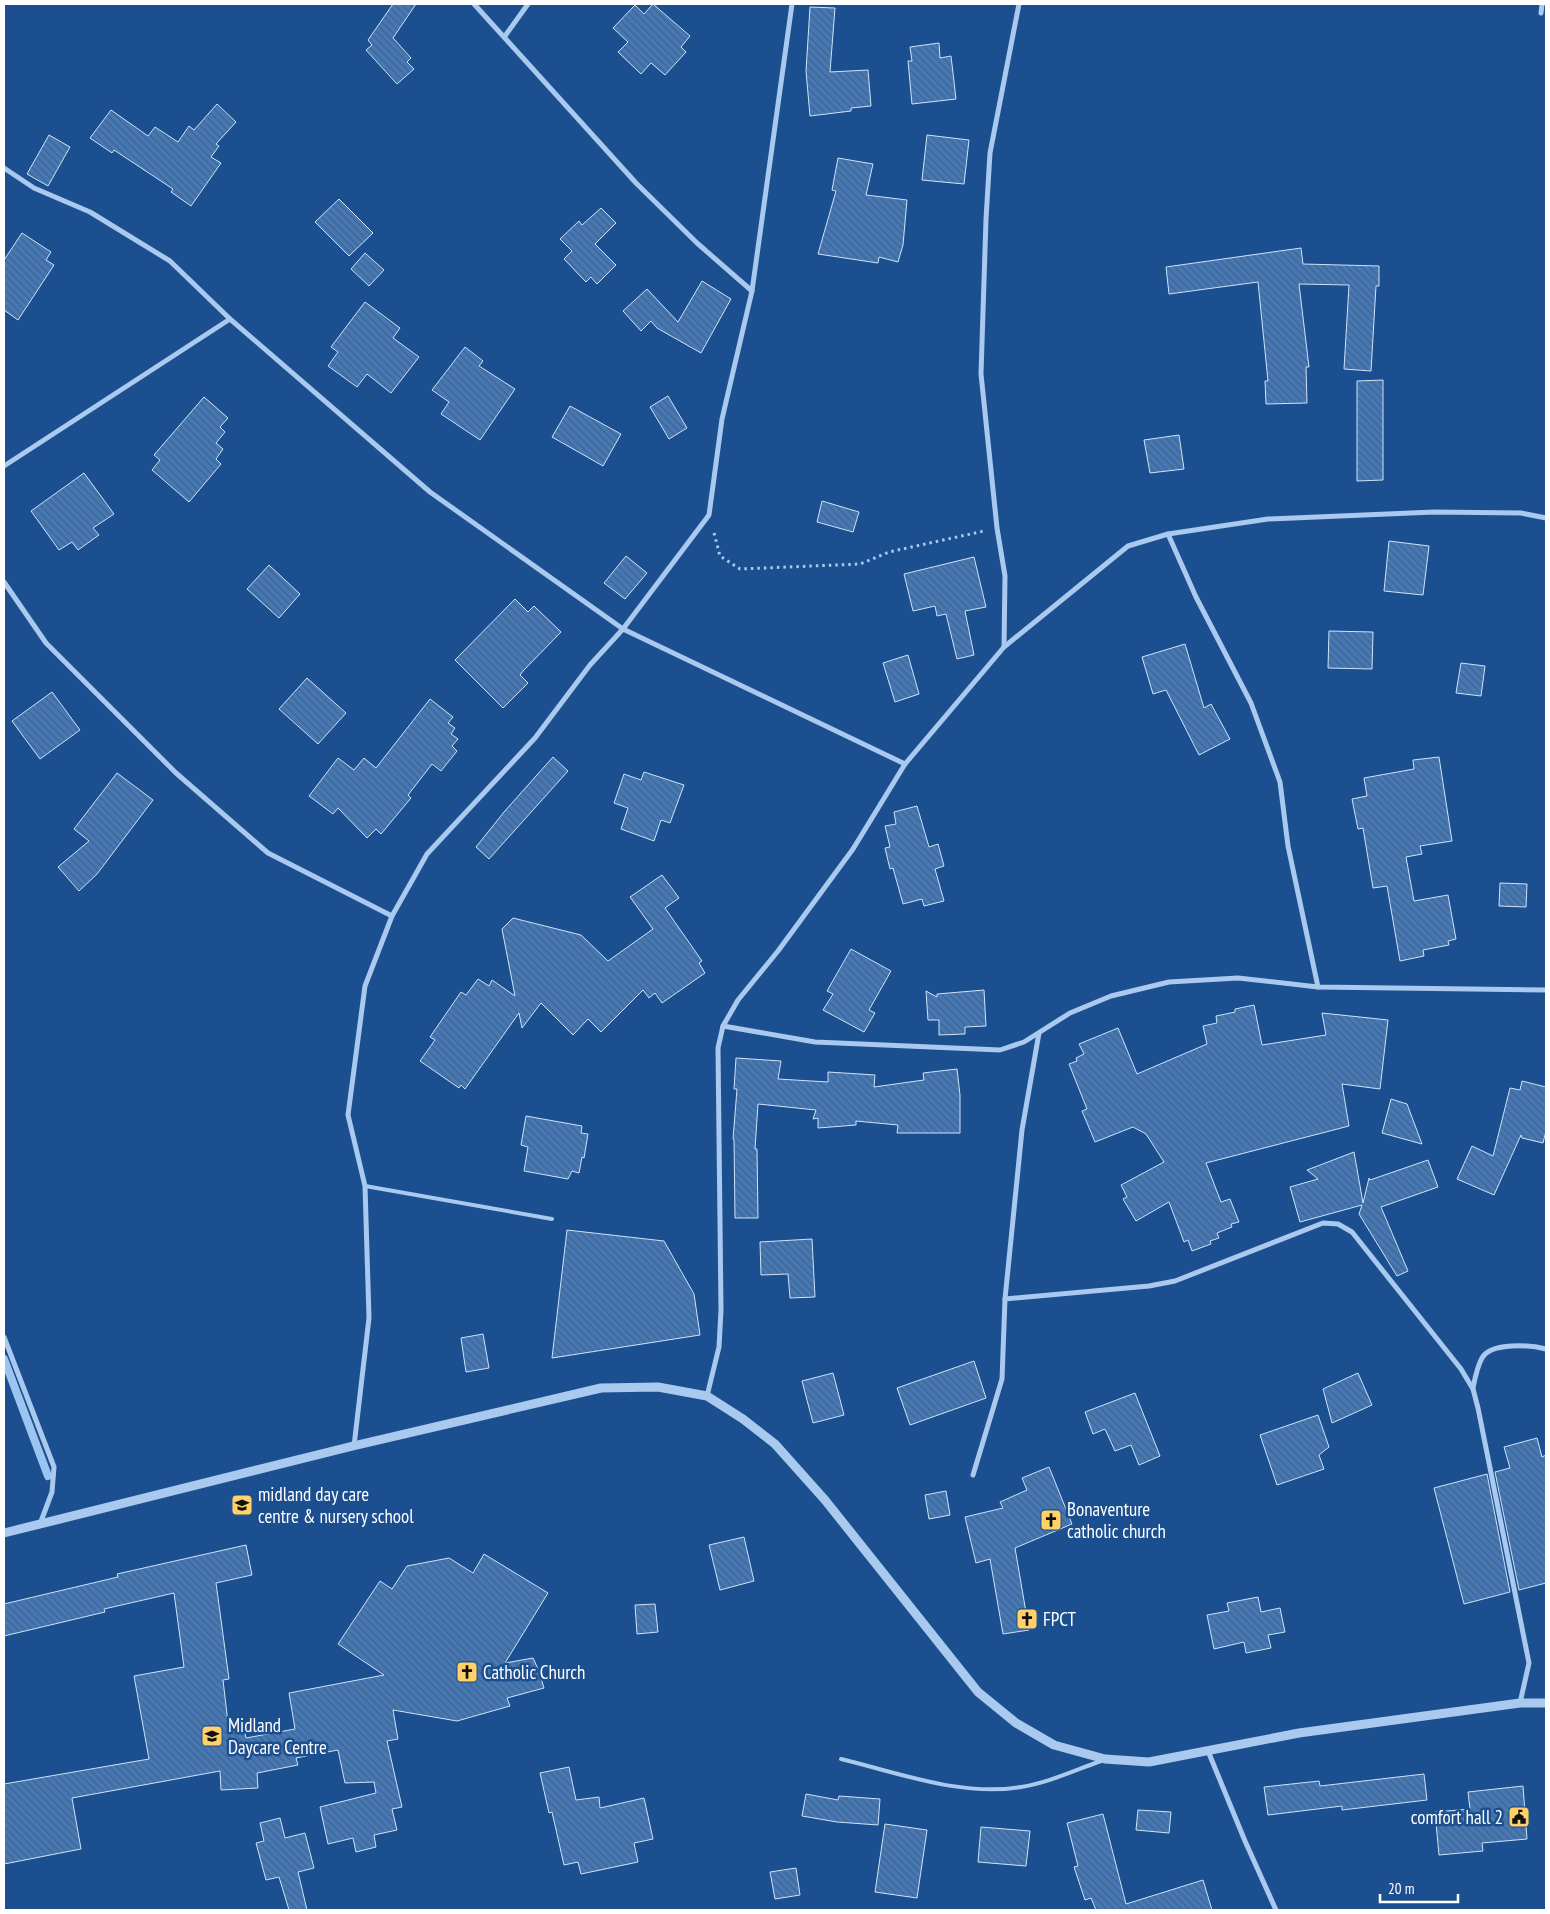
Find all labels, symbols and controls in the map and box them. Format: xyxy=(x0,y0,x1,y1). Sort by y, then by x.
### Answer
place label: midland day care centre & nursery school xyxy=(258,1482,414,1528)
school or university icon: midland day care centre & nursery school xyxy=(230,1493,254,1517)
place label: Bonaventure catholic church xyxy=(1067,1497,1166,1543)
church icon: Bonaventure catholic church xyxy=(1039,1508,1063,1532)
church icon: FPCT xyxy=(1015,1607,1039,1631)
place label: FPCT xyxy=(1043,1607,1076,1631)
church icon: Catholic Church xyxy=(455,1660,479,1684)
place label: Catholic Church xyxy=(483,1660,585,1684)
place label: Midland Daycare Centre xyxy=(228,1713,327,1759)
school or university icon: Midland Daycare Centre xyxy=(200,1724,224,1748)
place label: comfort hall 2 xyxy=(1411,1805,1503,1829)
public building icon: comfort hall 2 xyxy=(1507,1805,1531,1829)
scale bar xyxy=(1380,1872,1458,1904)
text: 20 m xyxy=(1388,1879,1414,1898)

